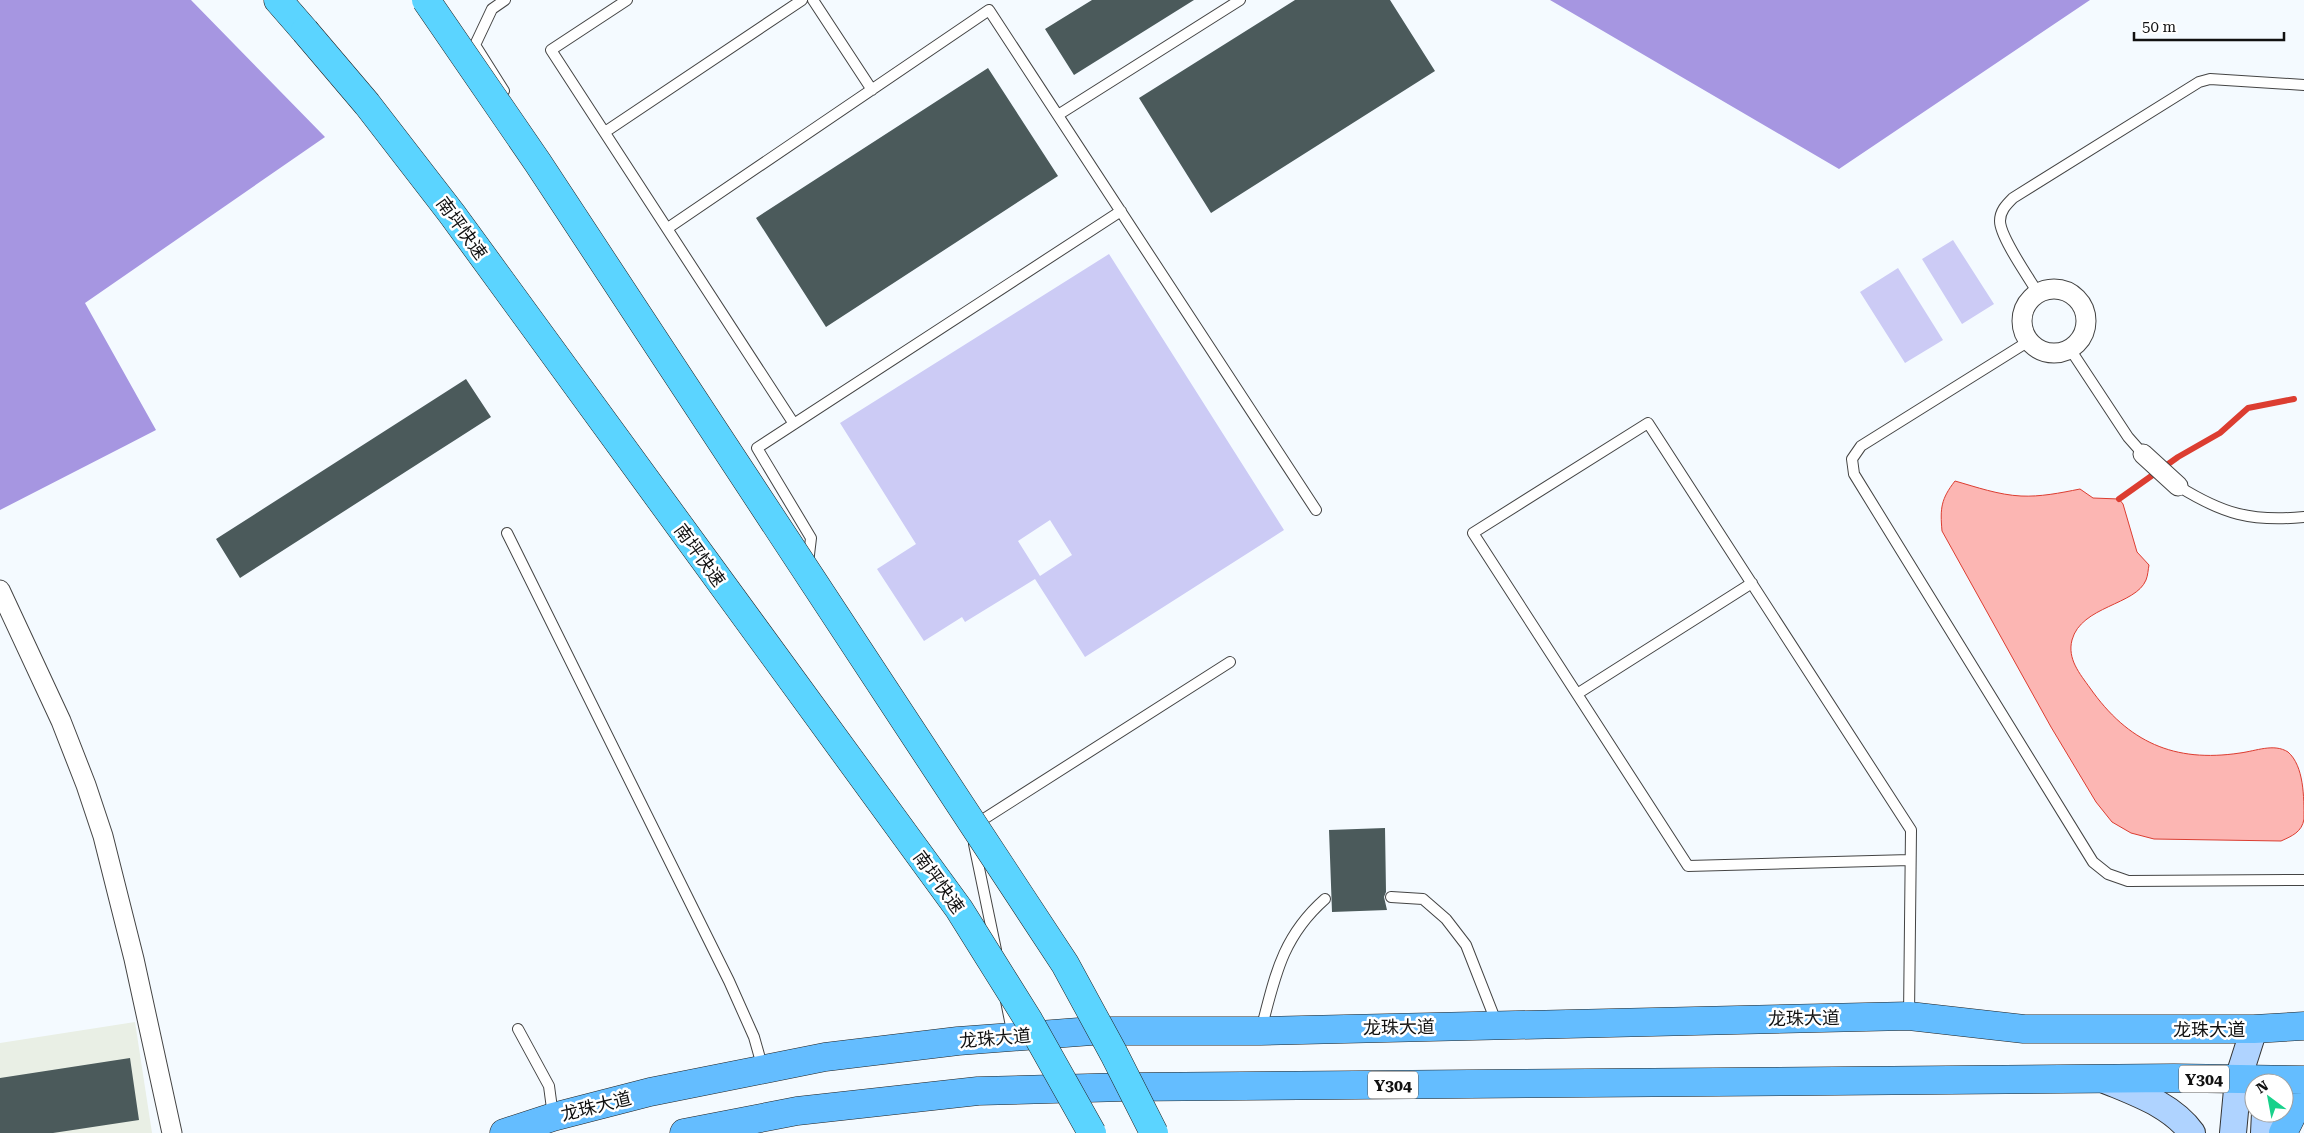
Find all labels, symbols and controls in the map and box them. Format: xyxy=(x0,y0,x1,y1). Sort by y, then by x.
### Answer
scale bar xyxy=(2134,10,2284,42)
text: 50 m xyxy=(2142,18,2177,36)
street label: 南坪快速 xyxy=(432,193,492,263)
street label: 南坪快速 xyxy=(670,520,730,590)
street label: 南坪快速 xyxy=(909,847,969,917)
street label: 龙珠大道 xyxy=(1768,1007,1840,1029)
street label: 龙珠大道 xyxy=(1363,1016,1435,1038)
street label: 龙珠大道 xyxy=(2173,1019,2245,1040)
street label: 龙珠大道 xyxy=(958,1024,1032,1052)
road number: Y304 xyxy=(2179,1066,2229,1092)
road number: Y304 xyxy=(1368,1072,1418,1098)
north arrow xyxy=(2244,1073,2294,1123)
text: N xyxy=(2253,1077,2271,1097)
street label: 龙珠大道 xyxy=(559,1087,633,1125)

